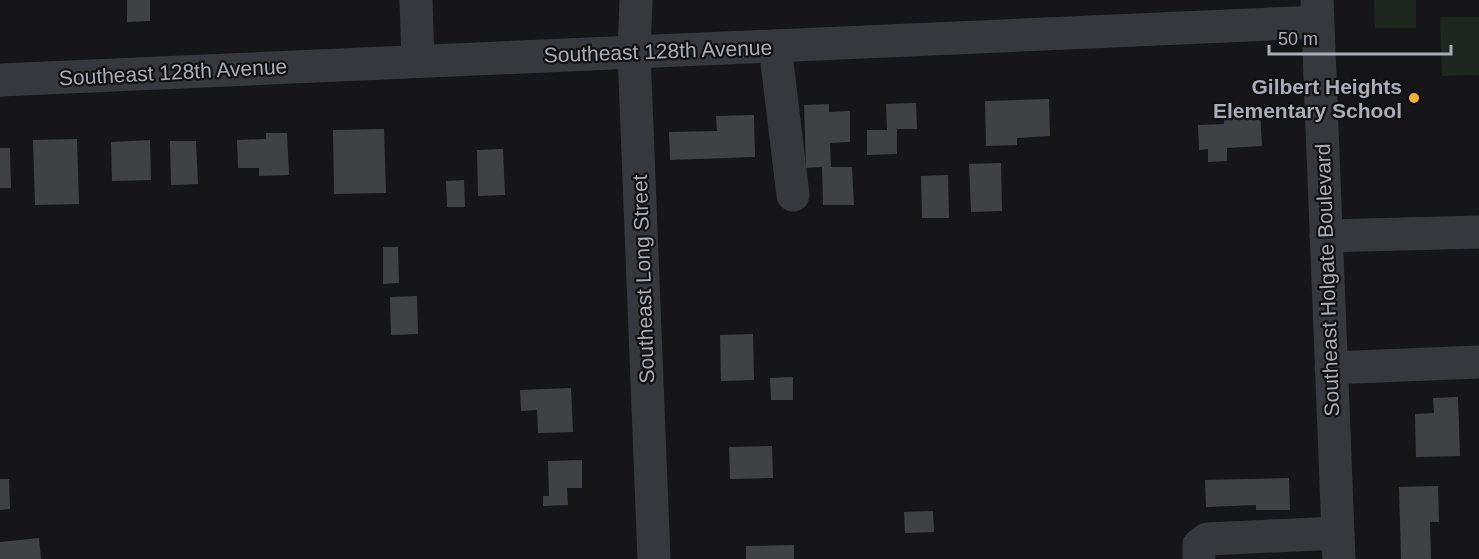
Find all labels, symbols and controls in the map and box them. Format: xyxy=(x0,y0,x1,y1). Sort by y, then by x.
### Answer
scale bar xyxy=(1269,18,1450,56)
text: 50 m xyxy=(1278,29,1318,49)
street label: Southeast 128th Avenue xyxy=(543,36,773,66)
street label: Southeast 128th Avenue xyxy=(58,55,288,89)
place label: Gilbert Heights Elementary School xyxy=(1213,75,1402,122)
marker: Gilbert Heights Elementary School xyxy=(1407,91,1421,105)
street label: Southeast Holgate Boulevard xyxy=(1311,143,1343,417)
street label: Southeast Long Street xyxy=(628,174,658,384)

